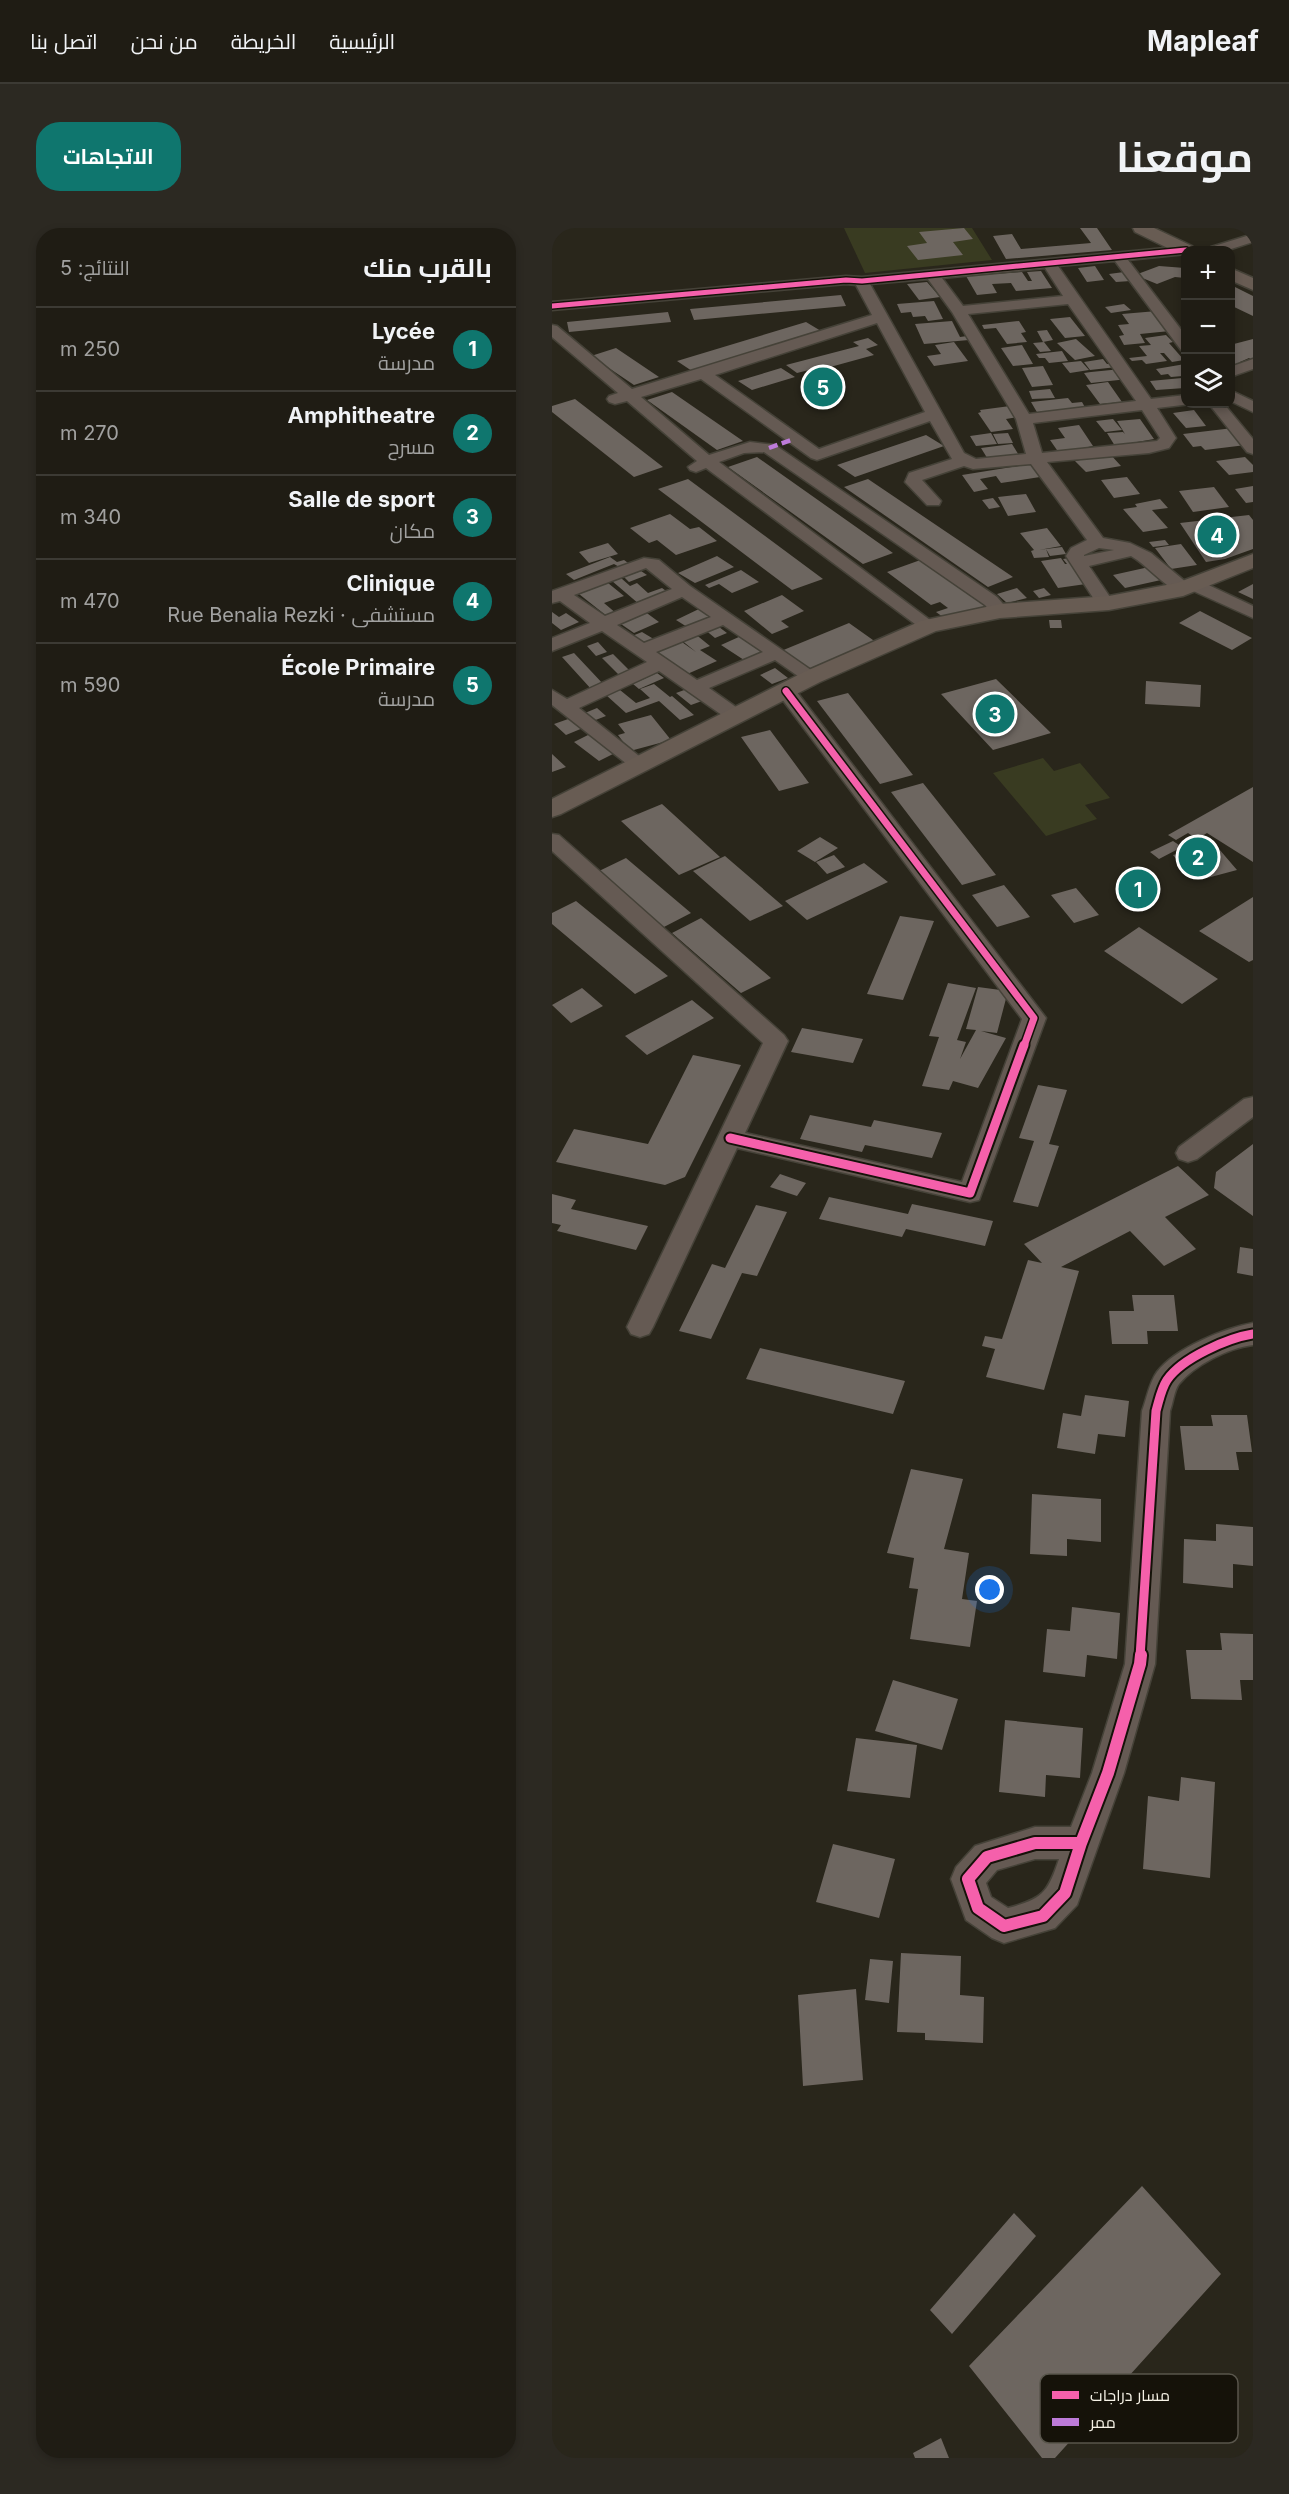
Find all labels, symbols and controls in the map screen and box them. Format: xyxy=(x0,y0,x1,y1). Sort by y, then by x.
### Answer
text: Mapleaf xyxy=(1147,24,1259,58)
text: اتصل بنا xyxy=(30,29,98,54)
text: من نحن xyxy=(131,29,198,54)
text: الخريطة xyxy=(231,29,296,54)
text: الرئيسية xyxy=(329,29,395,54)
button: الاتجاهات xyxy=(36,122,181,191)
text: موقعنا xyxy=(1116,131,1253,182)
map controls xyxy=(1181,246,1235,408)
button: + xyxy=(1181,246,1235,300)
text: بالقرب منك xyxy=(363,252,492,283)
text: النتائج: 5 xyxy=(60,256,130,280)
button: − xyxy=(1181,300,1235,354)
text: Lycée xyxy=(372,318,435,344)
text: 250 m xyxy=(60,337,120,361)
text: 1 xyxy=(468,337,477,361)
text: مدرسة xyxy=(378,351,435,375)
button: layers xyxy=(1181,354,1235,408)
pin: 5 xyxy=(804,364,842,410)
text: Amphitheatre xyxy=(287,402,435,428)
text: 270 m xyxy=(60,421,119,445)
text: 2 xyxy=(466,421,479,445)
text: مسرح xyxy=(388,435,435,459)
text: Salle de sport xyxy=(288,486,435,512)
text: 340 m xyxy=(60,505,121,529)
text: 3 xyxy=(466,505,479,529)
pin: 4 xyxy=(1198,512,1236,558)
text: مكان xyxy=(390,519,435,543)
text: Clinique xyxy=(346,570,435,596)
text: 470 m xyxy=(60,589,120,613)
text: 4 xyxy=(466,589,479,613)
text: مستشفى · Rue Benalia Rezki xyxy=(167,603,435,627)
text: École Primaire xyxy=(281,654,435,680)
text: 590 m xyxy=(60,673,120,697)
text: 5 xyxy=(466,673,479,697)
text: مدرسة xyxy=(378,687,435,711)
pin: 3 xyxy=(976,692,1014,736)
pin: 2 xyxy=(1178,834,1218,880)
pin: 1 xyxy=(1118,866,1158,912)
your location xyxy=(975,1575,1004,1604)
legend xyxy=(1040,2374,1238,2443)
text: مسار دراجات xyxy=(1090,2385,1170,2405)
text: ممر xyxy=(1089,2412,1116,2432)

